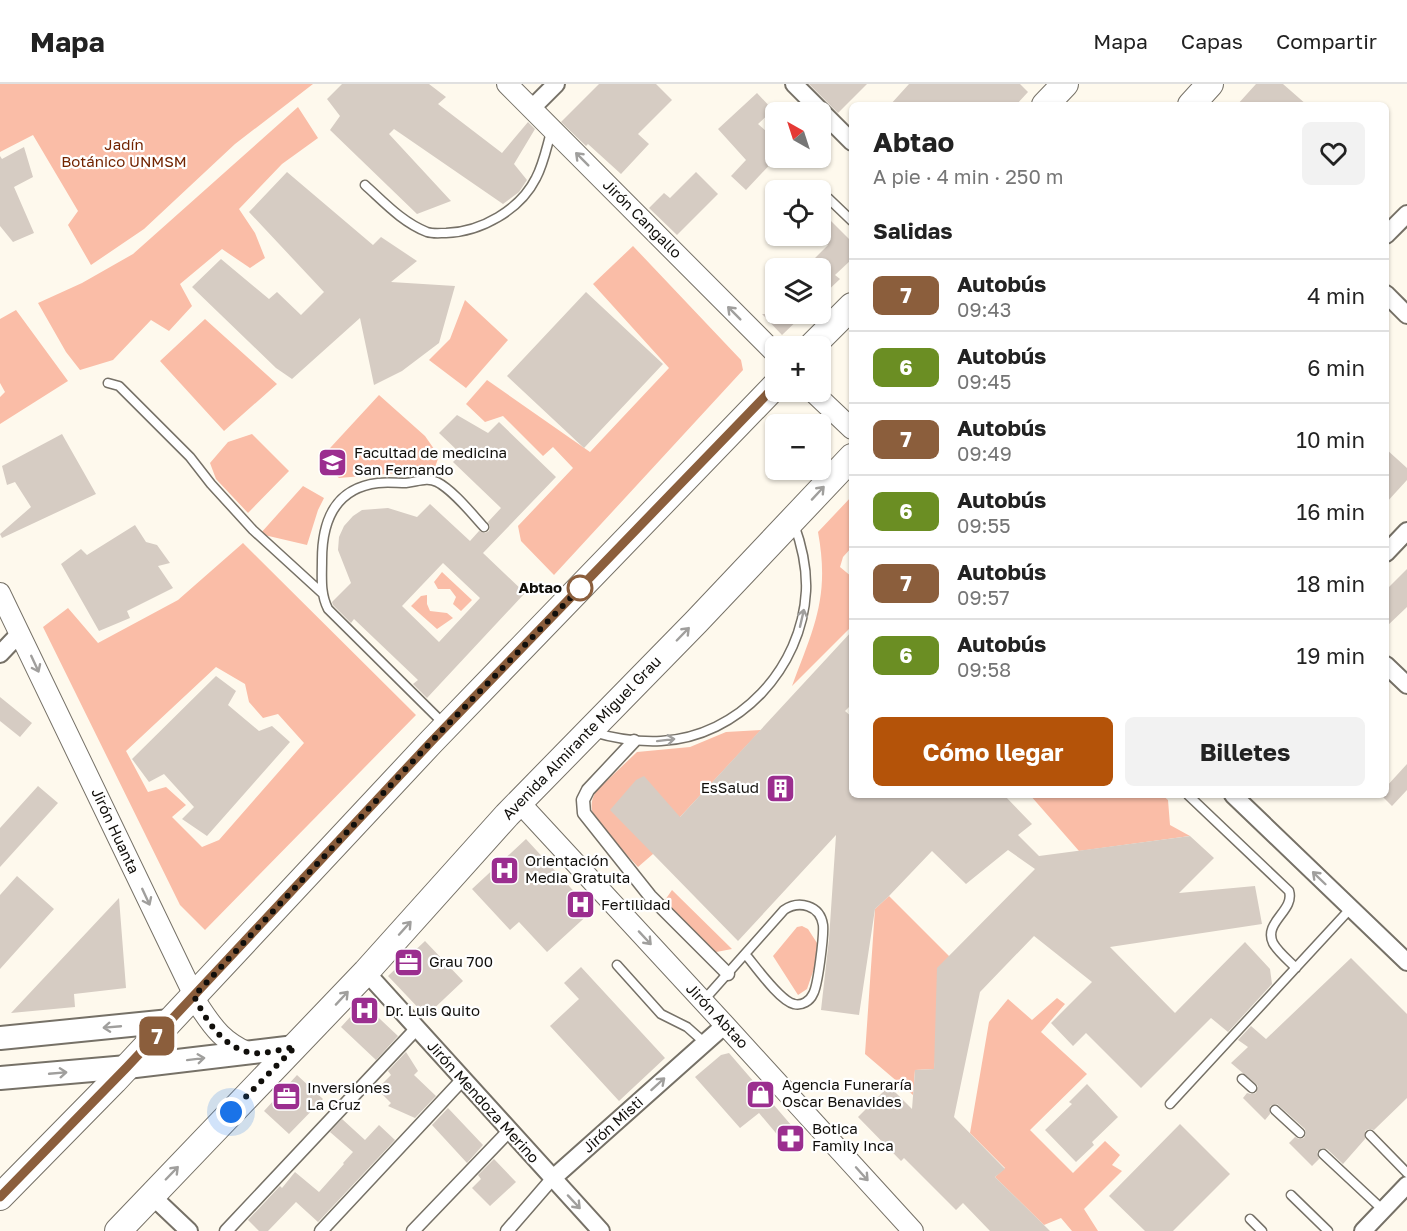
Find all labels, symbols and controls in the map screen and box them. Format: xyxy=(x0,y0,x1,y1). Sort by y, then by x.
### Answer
text: Mapa xyxy=(30,25,105,58)
text: Mapa xyxy=(1093,28,1148,54)
text: Capas xyxy=(1181,28,1243,54)
text: Compartir xyxy=(1276,28,1377,54)
north arrow xyxy=(765,102,831,168)
map controls xyxy=(765,102,831,480)
button: heart xyxy=(1302,122,1365,185)
text: Abtao xyxy=(873,125,954,158)
park label: Jadín Botánico UNMSM xyxy=(61,135,187,170)
one-way arrow xyxy=(575,152,590,167)
text: A pie · 4 min · 250 m xyxy=(873,164,1064,188)
street label: Jirón Cangallo xyxy=(600,175,686,261)
button: locate xyxy=(765,180,831,246)
text: Salidas xyxy=(873,217,953,244)
button: layers xyxy=(765,258,831,324)
text: Autobús xyxy=(957,270,1046,297)
text: 7 xyxy=(900,282,912,308)
text: 4 min xyxy=(1307,282,1365,309)
text: 09:43 xyxy=(957,297,1011,321)
one-way arrow xyxy=(727,305,742,320)
button: + xyxy=(765,336,831,402)
text: Autobús xyxy=(957,342,1046,369)
text: 6 xyxy=(899,354,913,380)
text: 6 min xyxy=(1307,354,1365,381)
text: 09:45 xyxy=(957,369,1011,393)
button: − xyxy=(765,414,831,480)
text: Autobús xyxy=(957,414,1046,441)
text: 7 xyxy=(900,426,912,452)
text: 10 min xyxy=(1296,426,1365,453)
text: 09:49 xyxy=(957,441,1012,465)
place label: Facultad de medicina San Fernando xyxy=(354,443,507,478)
school or university icon: Facultad de medicina San Fernando xyxy=(317,446,349,478)
one-way arrow xyxy=(811,486,825,501)
text: Autobús xyxy=(957,486,1046,513)
text: 6 xyxy=(899,498,913,524)
text: 16 min xyxy=(1297,498,1365,525)
text: 09:55 xyxy=(957,513,1011,537)
text: Autobús xyxy=(957,558,1046,585)
text: 7 xyxy=(900,570,912,596)
text: 18 min xyxy=(1297,570,1365,597)
marker: Abtao xyxy=(567,575,593,601)
place label: Abtao xyxy=(518,578,562,596)
text: 09:57 xyxy=(957,585,1010,609)
one-way arrow xyxy=(796,609,808,628)
one-way arrow xyxy=(676,627,691,642)
text: Autobús xyxy=(957,630,1046,657)
text: 6 xyxy=(899,642,913,668)
text: 19 min xyxy=(1297,642,1365,669)
street label: Avenida Almirante Miguel Grau xyxy=(498,652,664,823)
one-way arrow xyxy=(30,654,42,672)
text: 09:58 xyxy=(957,657,1011,681)
button: Cómo llegar xyxy=(873,717,1113,786)
button: Billetes xyxy=(1125,717,1365,786)
one-way arrow xyxy=(656,734,675,745)
building icon: EsSalud xyxy=(764,772,796,804)
place label: EsSalud xyxy=(701,778,759,796)
street label: Jirón Huanta xyxy=(88,785,144,876)
place label: Orientación Media Gratuita xyxy=(525,851,630,886)
hospital icon: Orientación Media Gratuita xyxy=(488,854,520,886)
one-way arrow xyxy=(1312,871,1327,885)
one-way arrow xyxy=(140,887,152,905)
hospital icon: Fertilidad xyxy=(564,889,596,921)
place label: Fertilidad xyxy=(601,895,670,913)
one-way arrow xyxy=(398,921,412,936)
one-way arrow xyxy=(638,930,652,945)
office icon: Grau 700 xyxy=(392,946,424,978)
place label: Grau 700 xyxy=(429,952,493,970)
street label: Jirón Abtao xyxy=(683,979,753,1052)
one-way arrow xyxy=(335,990,349,1005)
hospital icon: Dr. Luis Quito xyxy=(348,995,380,1027)
place label: Dr. Luis Quito xyxy=(385,1001,480,1019)
line badge: 7 xyxy=(138,1016,176,1056)
one-way arrow xyxy=(102,1022,122,1033)
text: 7 xyxy=(151,1023,163,1049)
street label: Jirón Mendoza Merino xyxy=(424,1036,544,1166)
one-way arrow xyxy=(186,1053,206,1064)
one-way arrow xyxy=(48,1067,68,1078)
place label: Agencia Funeraría Oscar Benavides xyxy=(782,1075,912,1110)
one-way arrow xyxy=(651,1077,666,1091)
place label: Inversiones La Cruz xyxy=(307,1078,390,1113)
shop icon: Agencia Funeraría Oscar Benavides xyxy=(745,1078,777,1110)
office icon: Inversiones La Cruz xyxy=(270,1081,302,1113)
street label: Jirón Misti xyxy=(578,1093,646,1156)
your location xyxy=(216,1097,246,1127)
place label: Botica Family Inca xyxy=(812,1119,894,1154)
pharmacy icon: Botica Family Inca xyxy=(775,1122,807,1154)
one-way arrow xyxy=(165,1166,180,1181)
one-way arrow xyxy=(855,1166,869,1181)
one-way arrow xyxy=(567,1195,581,1210)

